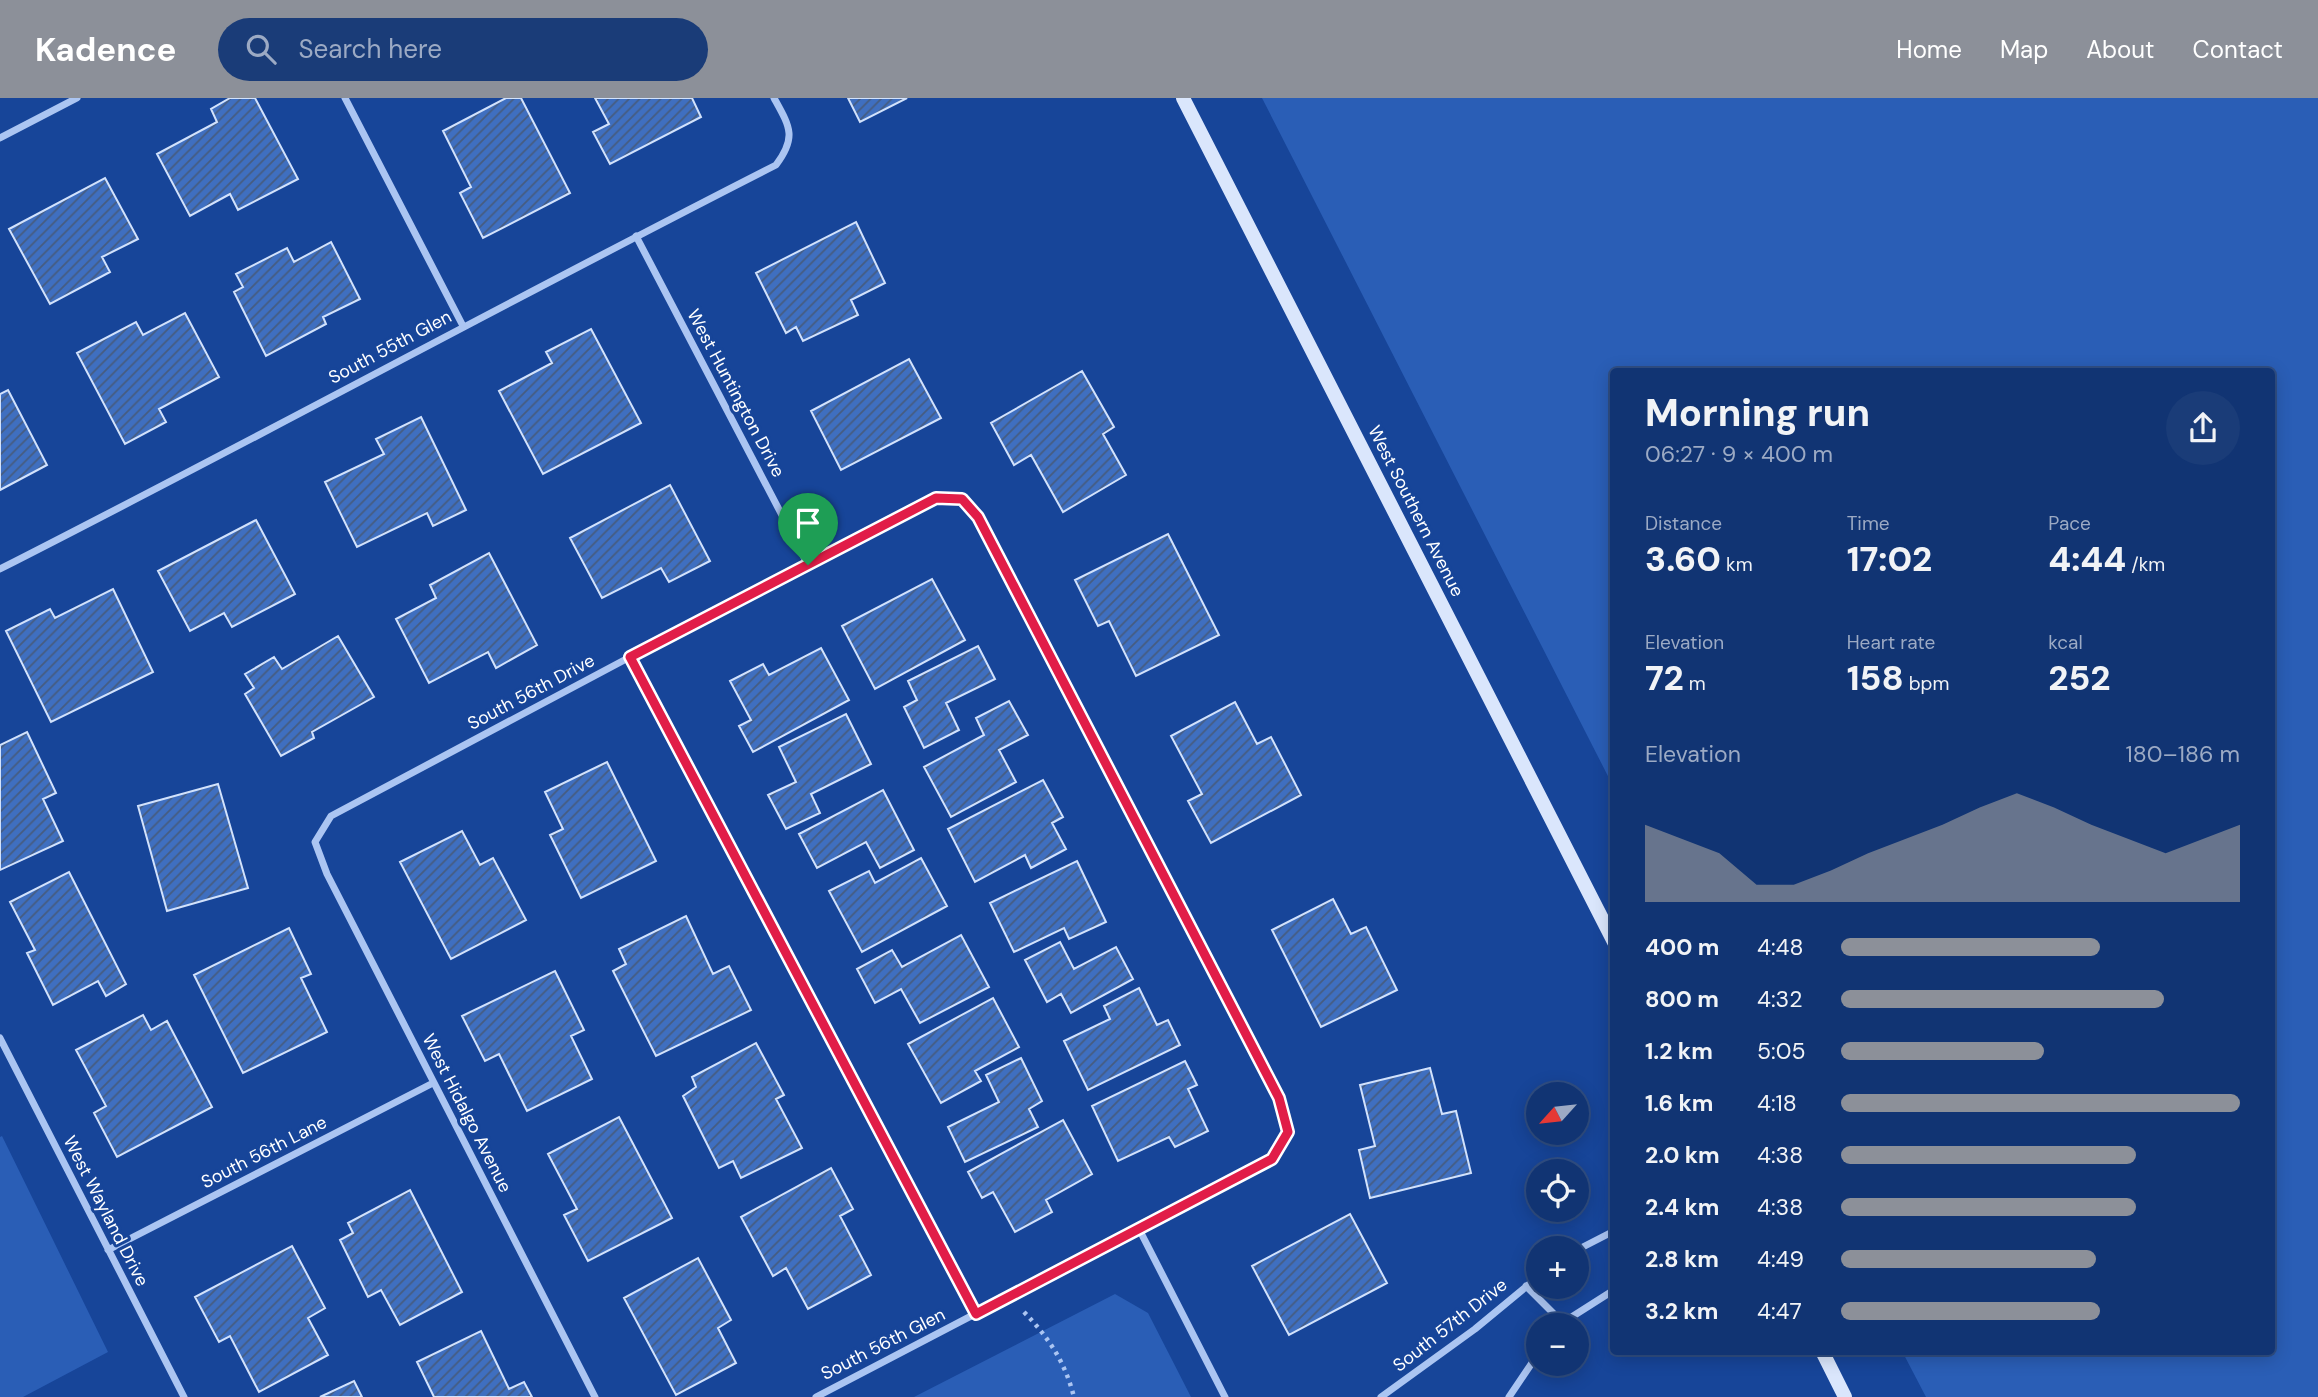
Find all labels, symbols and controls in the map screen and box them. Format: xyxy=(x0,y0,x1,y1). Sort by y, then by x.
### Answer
search box xyxy=(218,18,708,81)
text: Kadence xyxy=(35,28,176,71)
icon: search xyxy=(242,30,280,68)
text: Search here xyxy=(298,32,442,66)
text: Home xyxy=(1896,34,1962,65)
text: Map xyxy=(2000,34,2048,65)
text: About xyxy=(2086,34,2155,65)
text: Contact xyxy=(2193,34,2283,65)
street label: South 55th Glen xyxy=(324,304,456,390)
street label: West Huntington Drive xyxy=(681,305,791,481)
text: Morning run xyxy=(1645,388,1870,438)
button: share xyxy=(2166,391,2240,465)
street label: West Southern Avenue xyxy=(1362,421,1470,601)
text: 06:27 · 9 × 400 m xyxy=(1645,439,1833,469)
pin xyxy=(778,493,838,565)
icon: arrive xyxy=(789,504,827,542)
text: Distance xyxy=(1645,511,1722,536)
text: Time xyxy=(1847,511,1890,536)
text: Pace xyxy=(2048,511,2091,536)
text: 3.60 xyxy=(1645,536,1721,582)
text: 17:02 xyxy=(1847,536,1932,582)
text: 4:44 xyxy=(2048,536,2126,582)
text: km xyxy=(1721,552,1753,577)
text: /km xyxy=(2126,552,2165,577)
text: Elevation xyxy=(1645,630,1724,655)
text: Heart rate xyxy=(1847,630,1935,655)
text: kcal xyxy=(2048,630,2083,655)
street label: South 56th Drive xyxy=(463,648,599,736)
text: 72 xyxy=(1645,655,1684,701)
text: 158 xyxy=(1847,655,1904,701)
text: 252 xyxy=(2048,655,2110,701)
text: m xyxy=(1684,671,1706,696)
text: bpm xyxy=(1904,671,1949,696)
text: Elevation xyxy=(1645,739,1741,769)
text: 180–186 m xyxy=(2126,739,2240,769)
text: 400 m xyxy=(1645,932,1719,962)
text: 4:48 xyxy=(1757,932,1804,962)
text: 800 m xyxy=(1645,984,1719,1014)
text: 4:32 xyxy=(1757,984,1802,1014)
street label: West Hidalgo Avenue xyxy=(417,1029,517,1197)
text: 1.2 km xyxy=(1645,1036,1713,1066)
text: 5:05 xyxy=(1757,1036,1805,1066)
north arrow xyxy=(1526,1082,1589,1144)
map controls xyxy=(1526,1082,1589,1376)
text: 1.6 km xyxy=(1645,1088,1713,1118)
text: 4:18 xyxy=(1757,1088,1797,1118)
street label: South 56th Lane xyxy=(197,1110,331,1194)
street label: West Wayland Drive xyxy=(58,1132,154,1290)
text: 2.0 km xyxy=(1645,1140,1720,1170)
text: 4:38 xyxy=(1757,1140,1803,1170)
button: locate xyxy=(1526,1159,1589,1222)
text: 2.4 km xyxy=(1645,1192,1719,1222)
text: 4:38 xyxy=(1757,1192,1803,1222)
button: + xyxy=(1526,1236,1589,1299)
text: 2.8 km xyxy=(1645,1244,1719,1274)
text: 4:49 xyxy=(1757,1244,1804,1274)
street label: South 57th Drive xyxy=(1388,1273,1512,1377)
text: 3.2 km xyxy=(1645,1296,1718,1326)
text: 4:47 xyxy=(1757,1296,1802,1326)
street label: South 56th Glen xyxy=(817,1302,949,1386)
button: − xyxy=(1526,1313,1589,1376)

